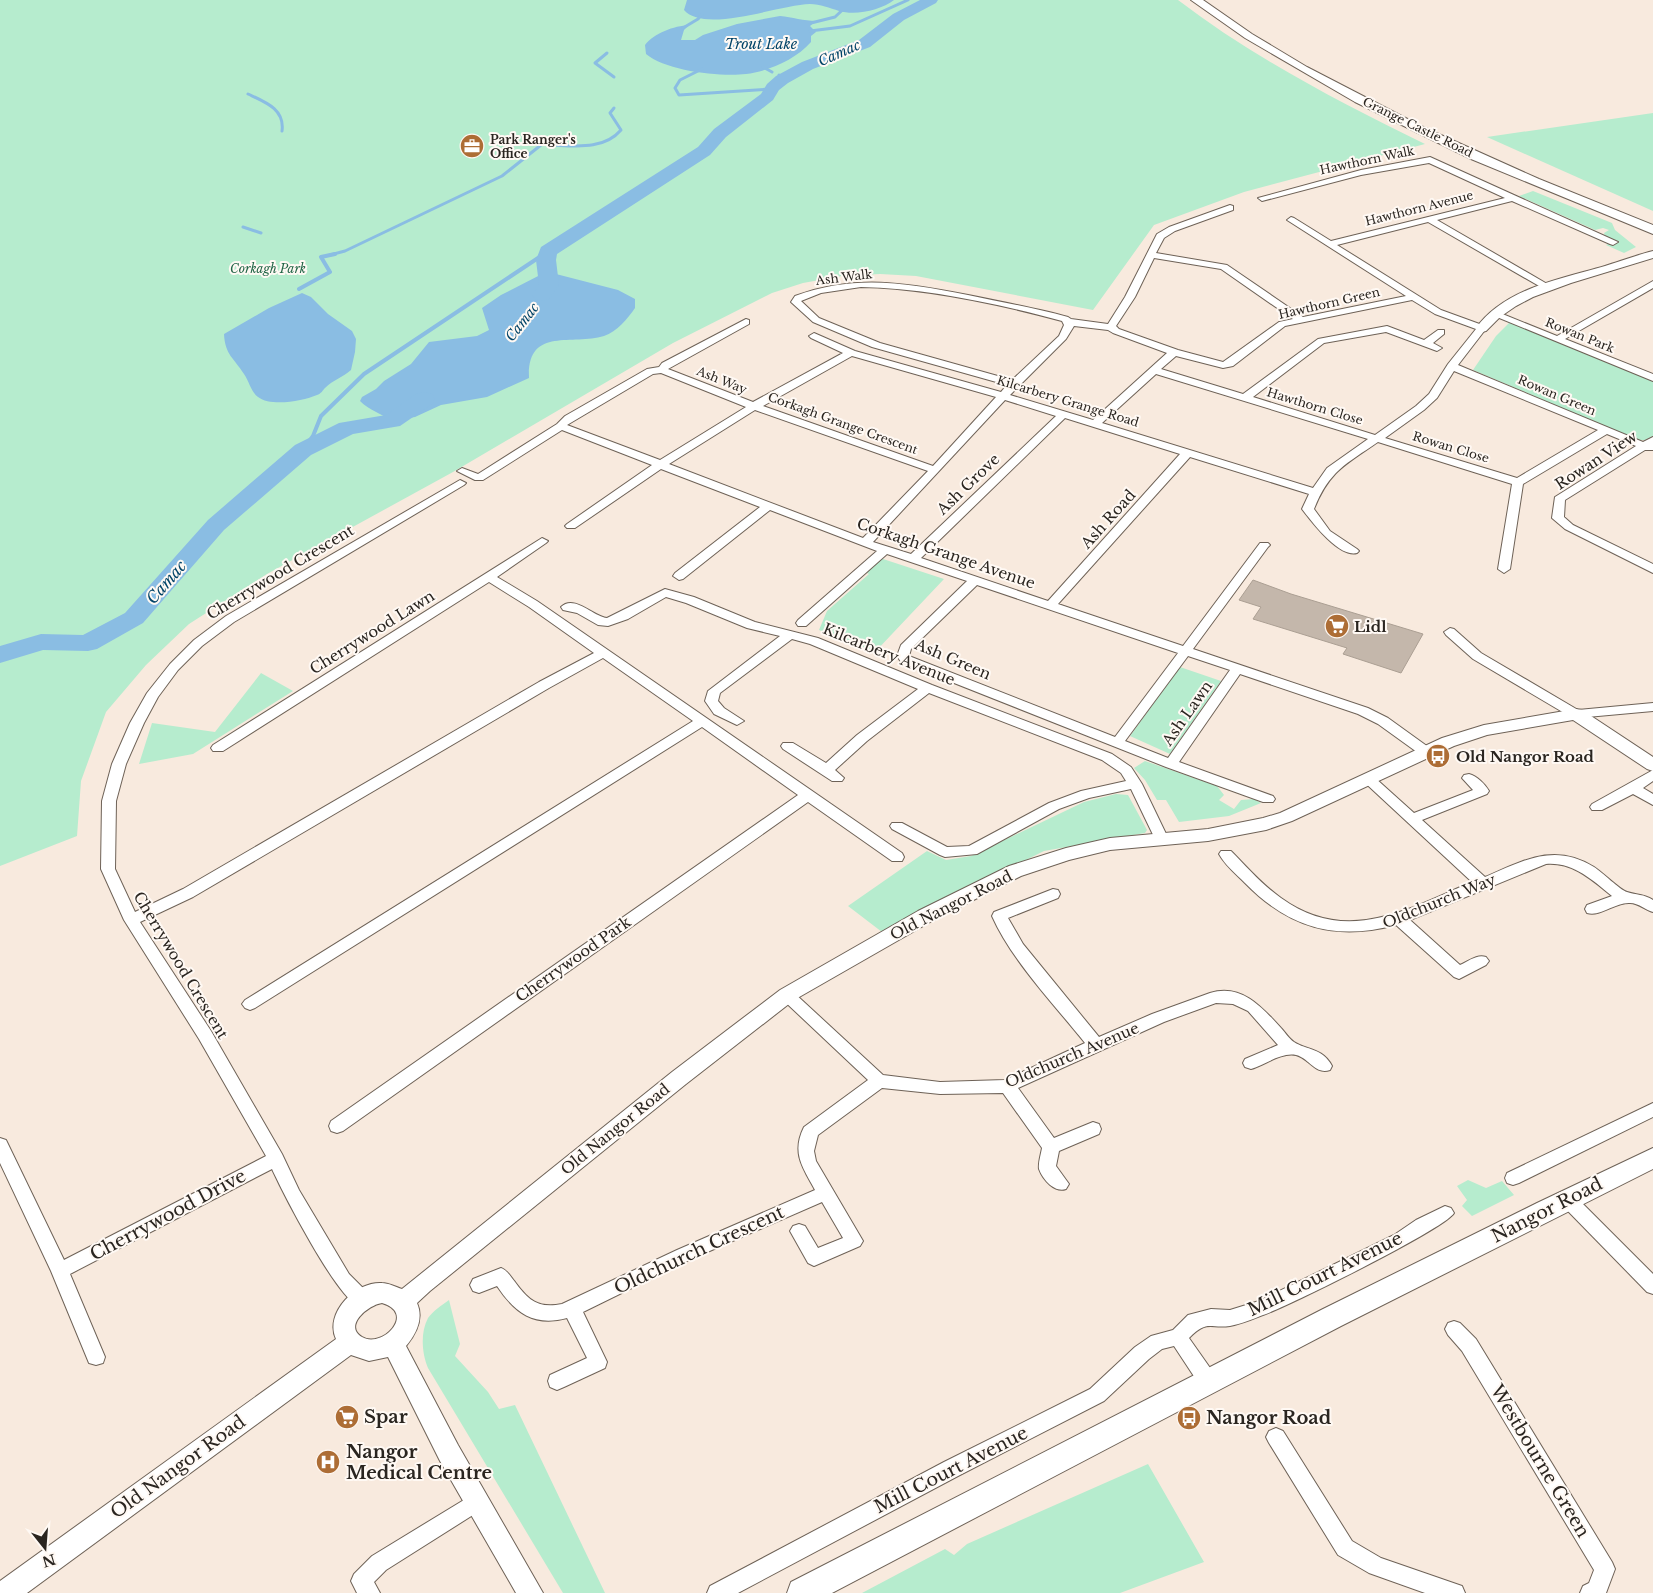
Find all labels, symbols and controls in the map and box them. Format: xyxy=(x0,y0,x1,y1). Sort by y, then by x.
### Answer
water label: Trout Lake xyxy=(725,35,798,53)
water label: Camac xyxy=(815,35,864,70)
street label: Grange Castle Road xyxy=(1360,94,1476,160)
place label: Park Ranger's Office xyxy=(490,132,576,161)
office icon: Park Ranger's Office xyxy=(459,133,485,159)
street label: Hawthorn Walk xyxy=(1318,143,1416,177)
street label: Hawthorn Avenue xyxy=(1363,187,1475,229)
park label: Corkagh Park xyxy=(230,261,306,276)
street label: Ash Walk xyxy=(814,266,874,288)
street label: Hawthorn Green xyxy=(1277,284,1381,322)
water label: Camac xyxy=(501,298,543,345)
street label: Rowan Park xyxy=(1543,314,1617,356)
street label: Ash Way xyxy=(694,363,750,397)
street label: Kilcarbery Grange Road xyxy=(995,372,1141,430)
street label: Rowan Green xyxy=(1516,372,1598,418)
street label: Hawthorn Close xyxy=(1265,384,1365,428)
street label: Corkagh Grange Crescent xyxy=(766,389,920,457)
street label: Rowan View xyxy=(1551,426,1641,494)
street label: Rowan Close xyxy=(1411,428,1491,466)
street label: Ash Grove xyxy=(932,449,1003,519)
street label: Ash Road xyxy=(1076,486,1139,553)
street label: Corkagh Grange Avenue xyxy=(854,514,1038,592)
street label: Cherrywood Crescent xyxy=(203,520,357,624)
water label: Camac xyxy=(142,556,190,608)
street label: Cherrywood Lawn xyxy=(306,586,438,678)
supermarket icon: Lidl xyxy=(1324,613,1350,639)
place label: Lidl xyxy=(1354,617,1387,636)
street label: Kilcarbery Avenue xyxy=(820,619,958,689)
street label: Ash Green xyxy=(911,634,994,683)
street label: Ash Lawn xyxy=(1157,677,1216,750)
bus stop icon: Old Nangor Road xyxy=(1425,743,1451,769)
place label: Old Nangor Road xyxy=(1456,747,1595,766)
street label: Old Nangor Road xyxy=(887,866,1015,944)
street label: Oldchurch Way xyxy=(1380,869,1499,932)
street label: Cherrywood Crescent xyxy=(129,888,233,1042)
street label: Cherrywood Park xyxy=(512,912,635,1006)
street label: Oldchurch Avenue xyxy=(1002,1018,1142,1092)
street label: Old Nangor Road xyxy=(557,1079,673,1179)
street label: Cherrywood Drive xyxy=(86,1165,250,1265)
street label: Nangor Road xyxy=(1488,1173,1606,1247)
street label: Oldchurch Crescent xyxy=(611,1201,788,1299)
street label: Mill Court Avenue xyxy=(1244,1227,1406,1321)
street label: Westbourne Green xyxy=(1485,1380,1594,1541)
supermarket icon: Spar xyxy=(334,1404,360,1430)
bus stop icon: Nangor Road xyxy=(1176,1405,1202,1431)
place label: Spar xyxy=(364,1406,408,1428)
place label: Nangor Road xyxy=(1206,1407,1332,1429)
street label: Old Nangor Road xyxy=(106,1411,250,1523)
street label: Mill Court Avenue xyxy=(871,1422,1031,1518)
place label: Nangor Medical Centre xyxy=(346,1441,492,1484)
hospital icon: Nangor Medical Centre xyxy=(315,1449,341,1475)
north arrow xyxy=(20,1523,70,1573)
text: N xyxy=(40,1550,58,1571)

